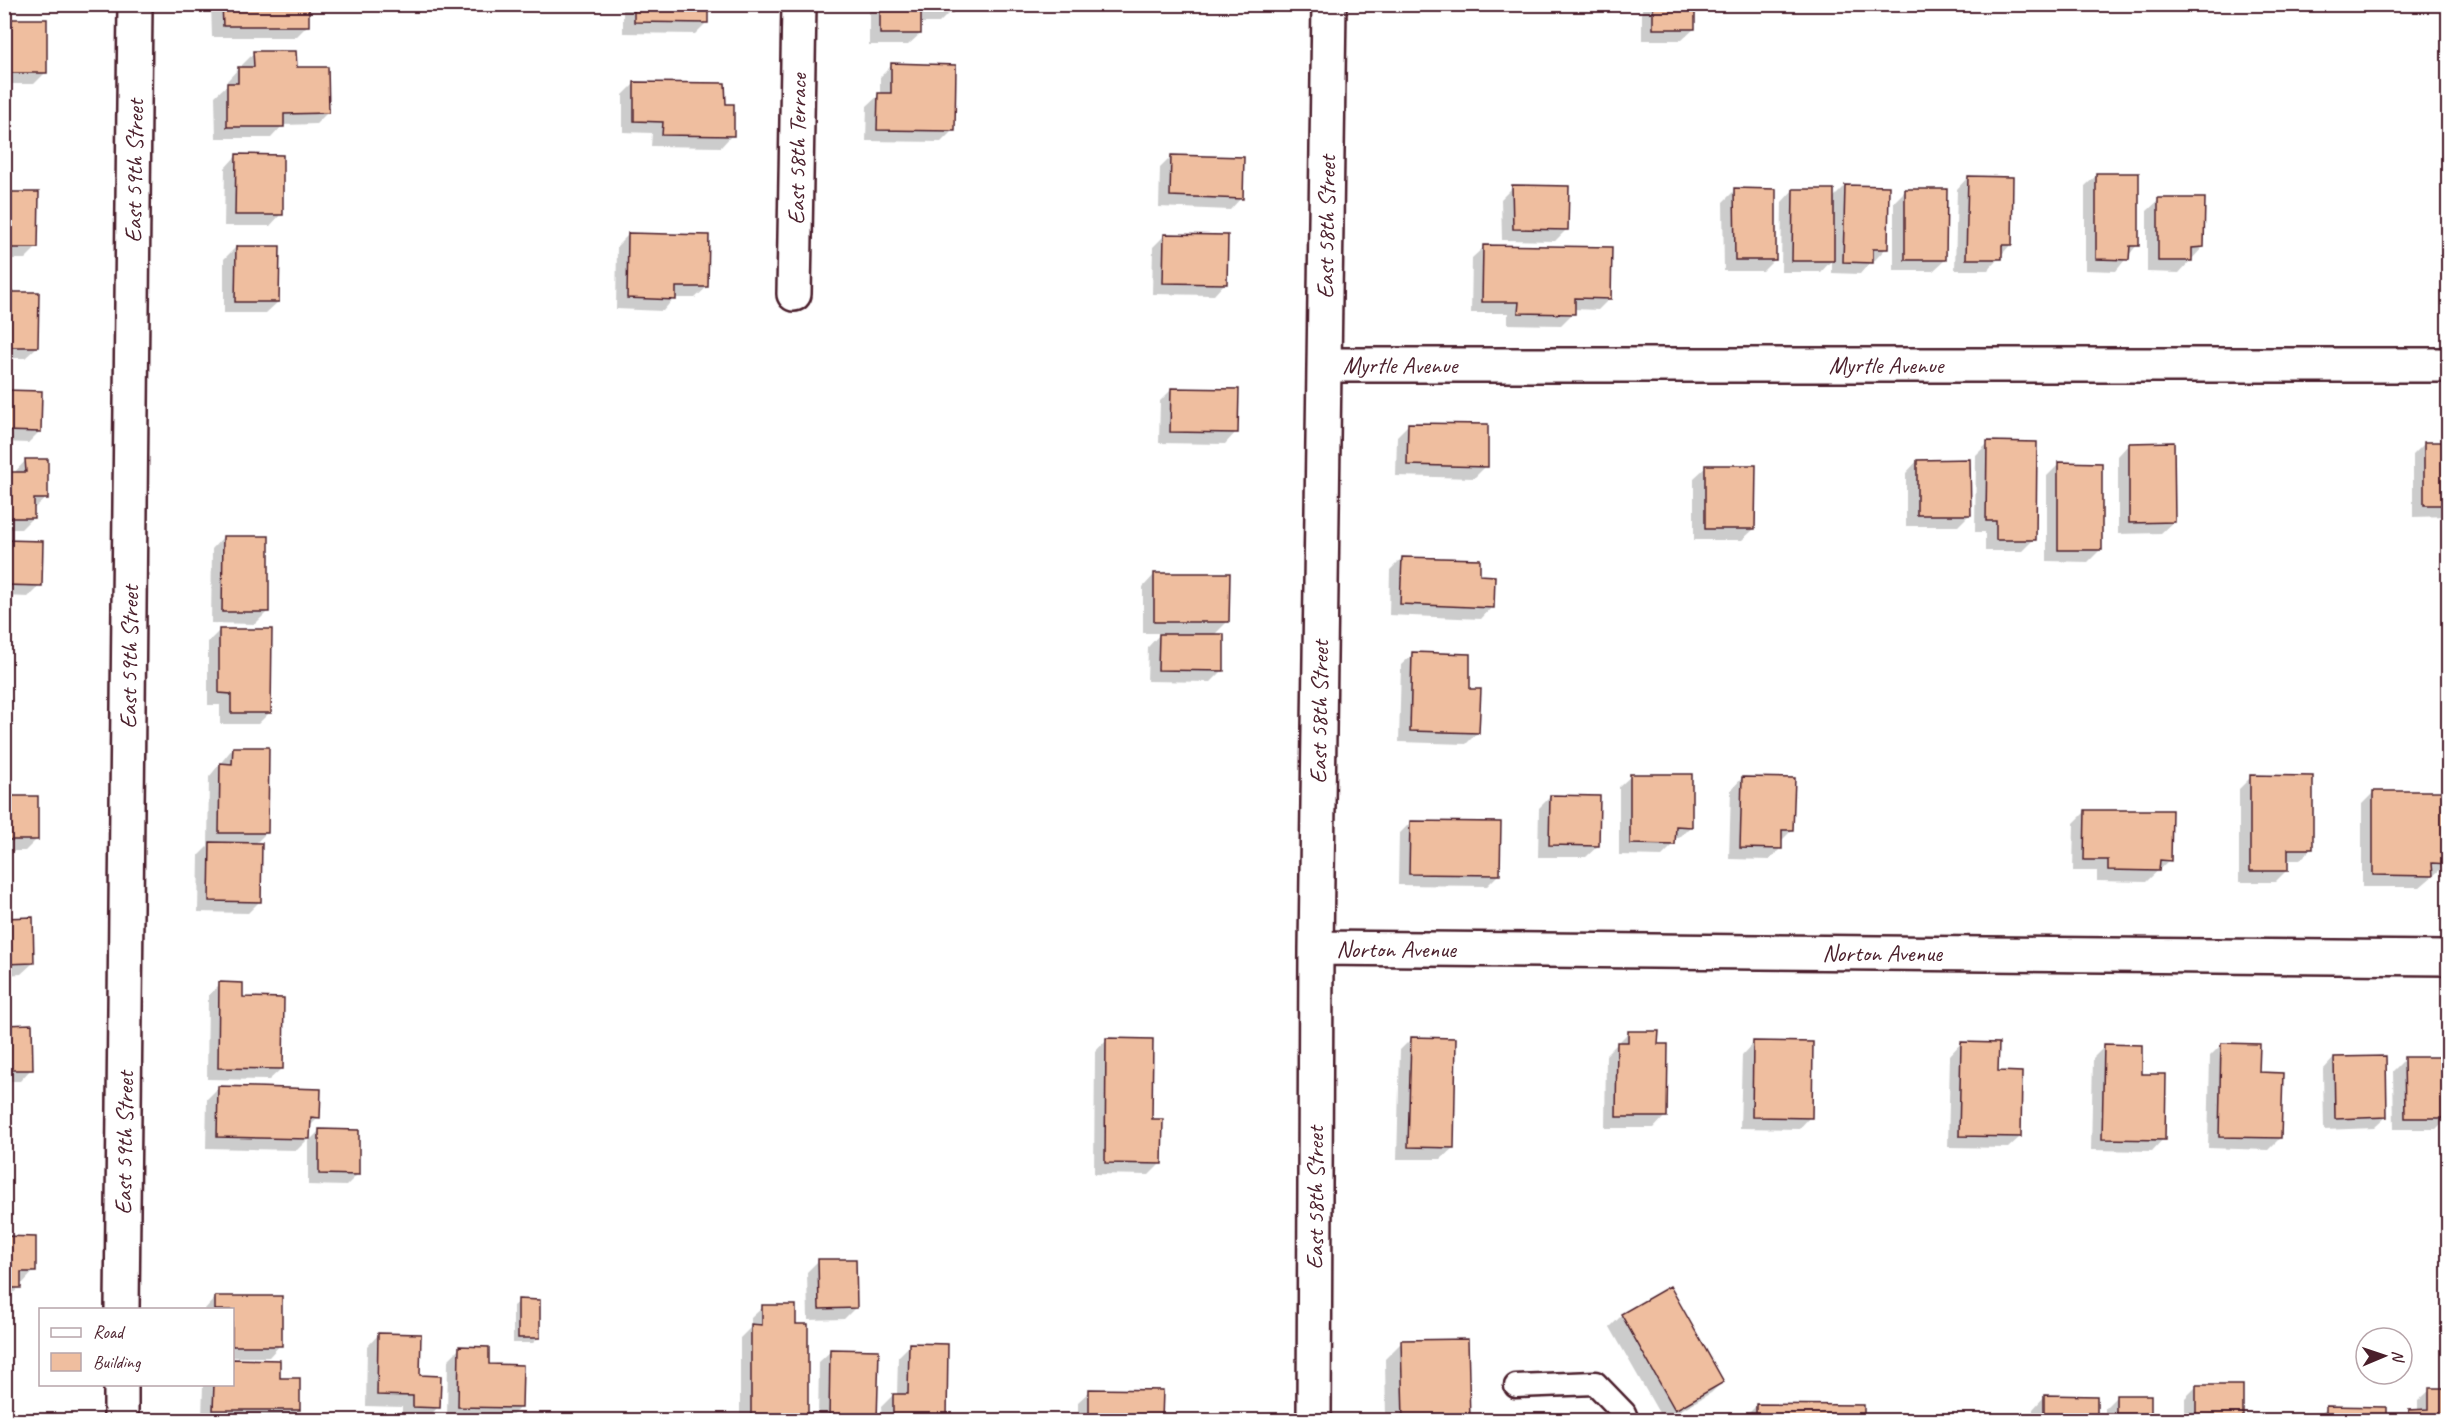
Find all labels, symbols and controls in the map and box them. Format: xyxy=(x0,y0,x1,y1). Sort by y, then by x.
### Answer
street label: East 58th Terrace xyxy=(781,71,813,225)
street label: East 59th Street xyxy=(118,97,150,243)
street label: East 58th Street xyxy=(1310,153,1342,299)
street label: Myrtle Avenue xyxy=(1343,350,1460,380)
street label: Myrtle Avenue xyxy=(1829,350,1946,380)
street label: East 59th Street xyxy=(113,583,145,729)
street label: East 58th Street xyxy=(1303,638,1335,784)
street label: Norton Avenue xyxy=(1336,934,1458,964)
street label: Norton Avenue xyxy=(1822,938,1944,968)
street label: East 59th Street xyxy=(108,1069,140,1215)
street label: East 58th Street xyxy=(1300,1124,1330,1270)
legend xyxy=(39,1308,234,1386)
text: Road xyxy=(93,1321,126,1343)
north arrow xyxy=(2354,1326,2414,1386)
text: N xyxy=(2388,1350,2408,1364)
text: Building xyxy=(93,1351,142,1373)

